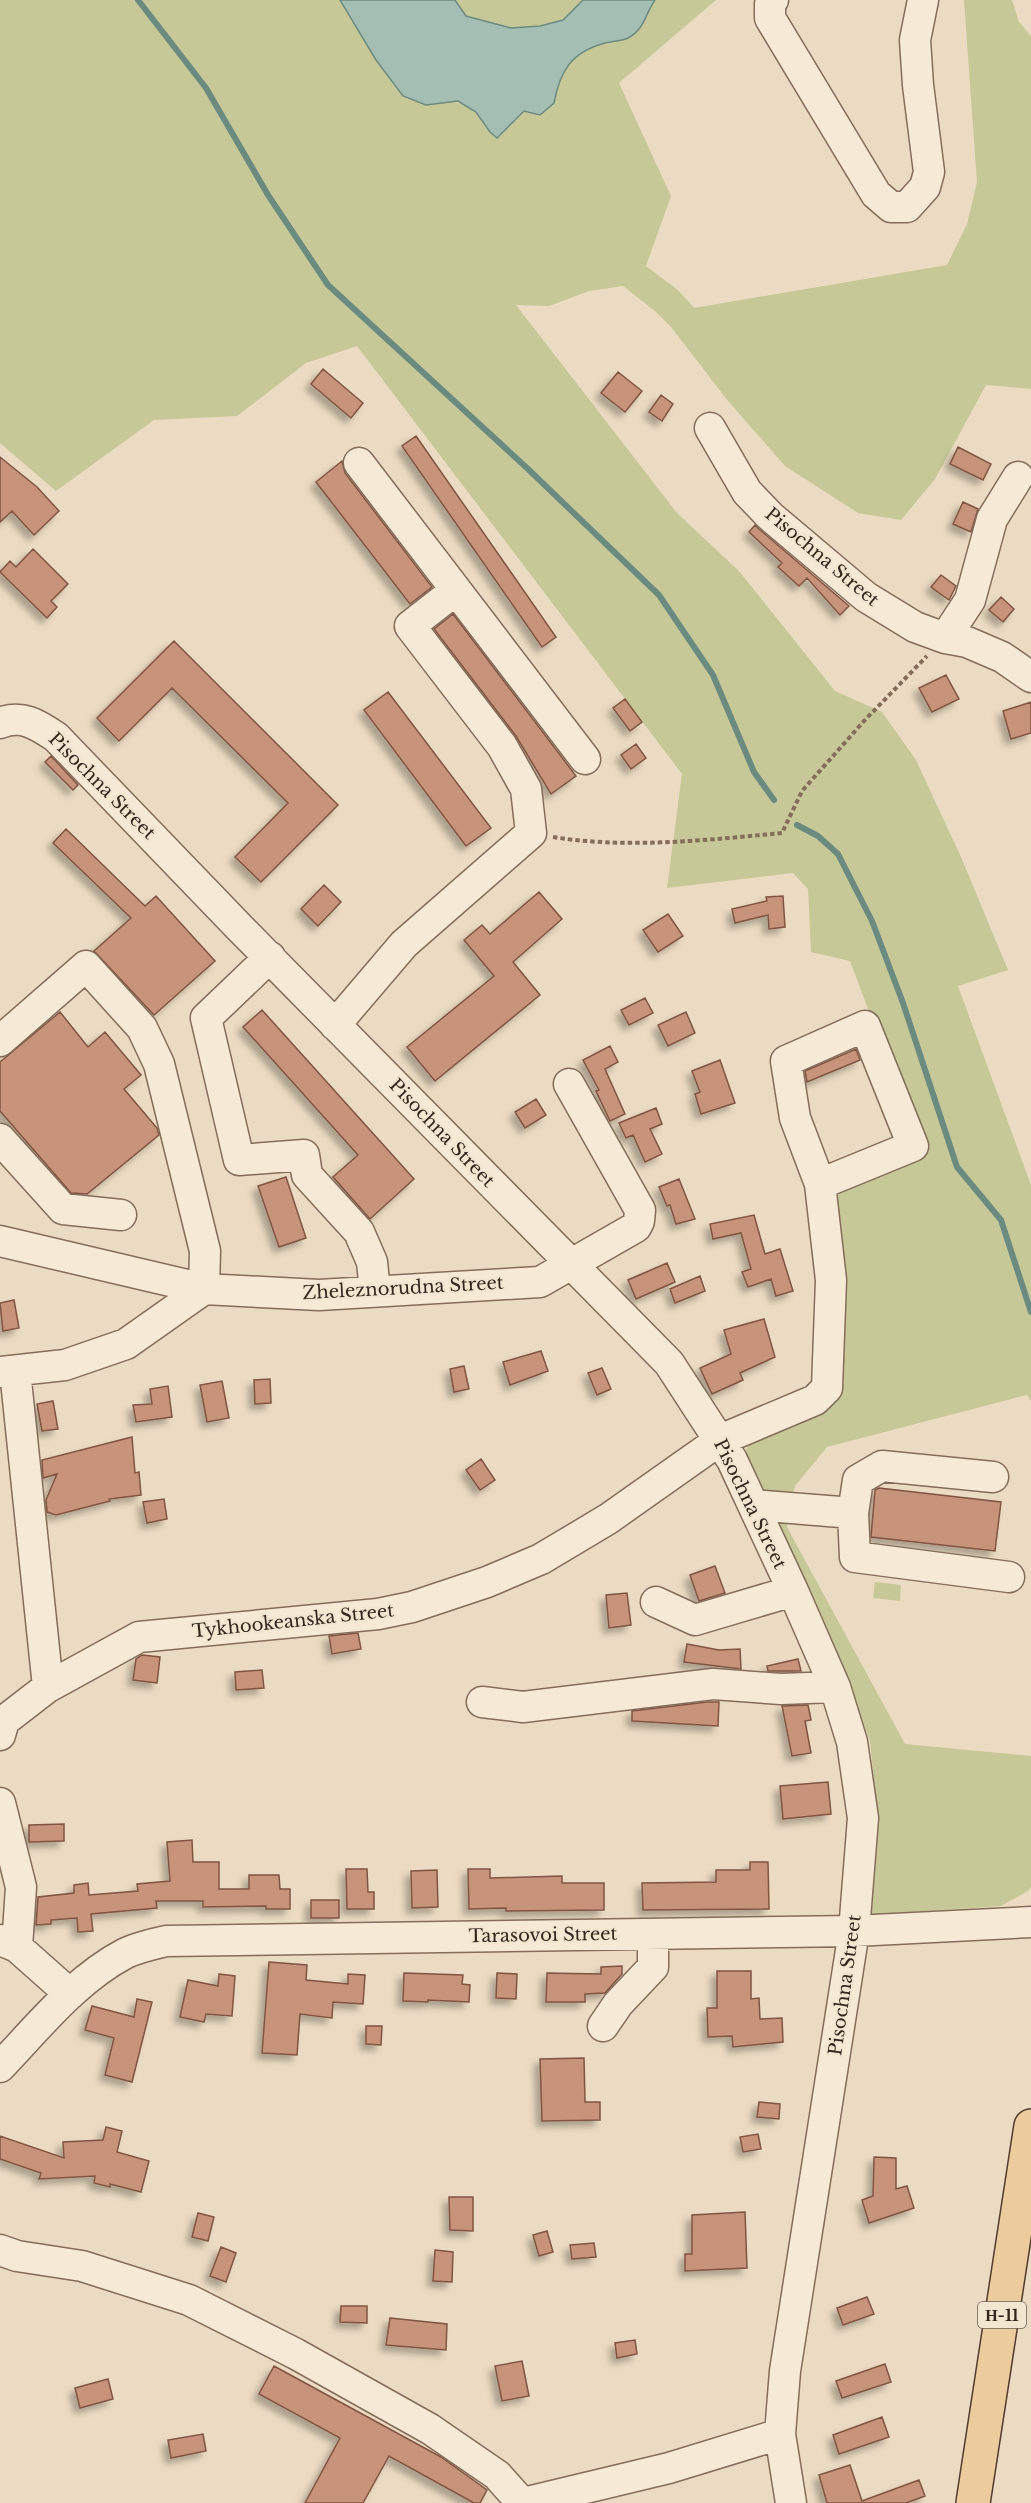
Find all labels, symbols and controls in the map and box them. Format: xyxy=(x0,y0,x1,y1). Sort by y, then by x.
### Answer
street label: Pisochna Street xyxy=(761,503,884,611)
street label: Pisochna Street xyxy=(44,728,160,844)
street label: Pisochna Street xyxy=(385,1074,499,1192)
street label: Zheleznorudna Street xyxy=(302,1272,504,1304)
street label: Pisochna Street xyxy=(709,1435,791,1573)
street label: Tykhookeanska Street xyxy=(191,1599,395,1643)
street label: Pisochna Street xyxy=(824,1913,866,2057)
street label: Tarasovoi Street xyxy=(469,1923,618,1947)
road number: Н-11 xyxy=(978,2302,1026,2328)

